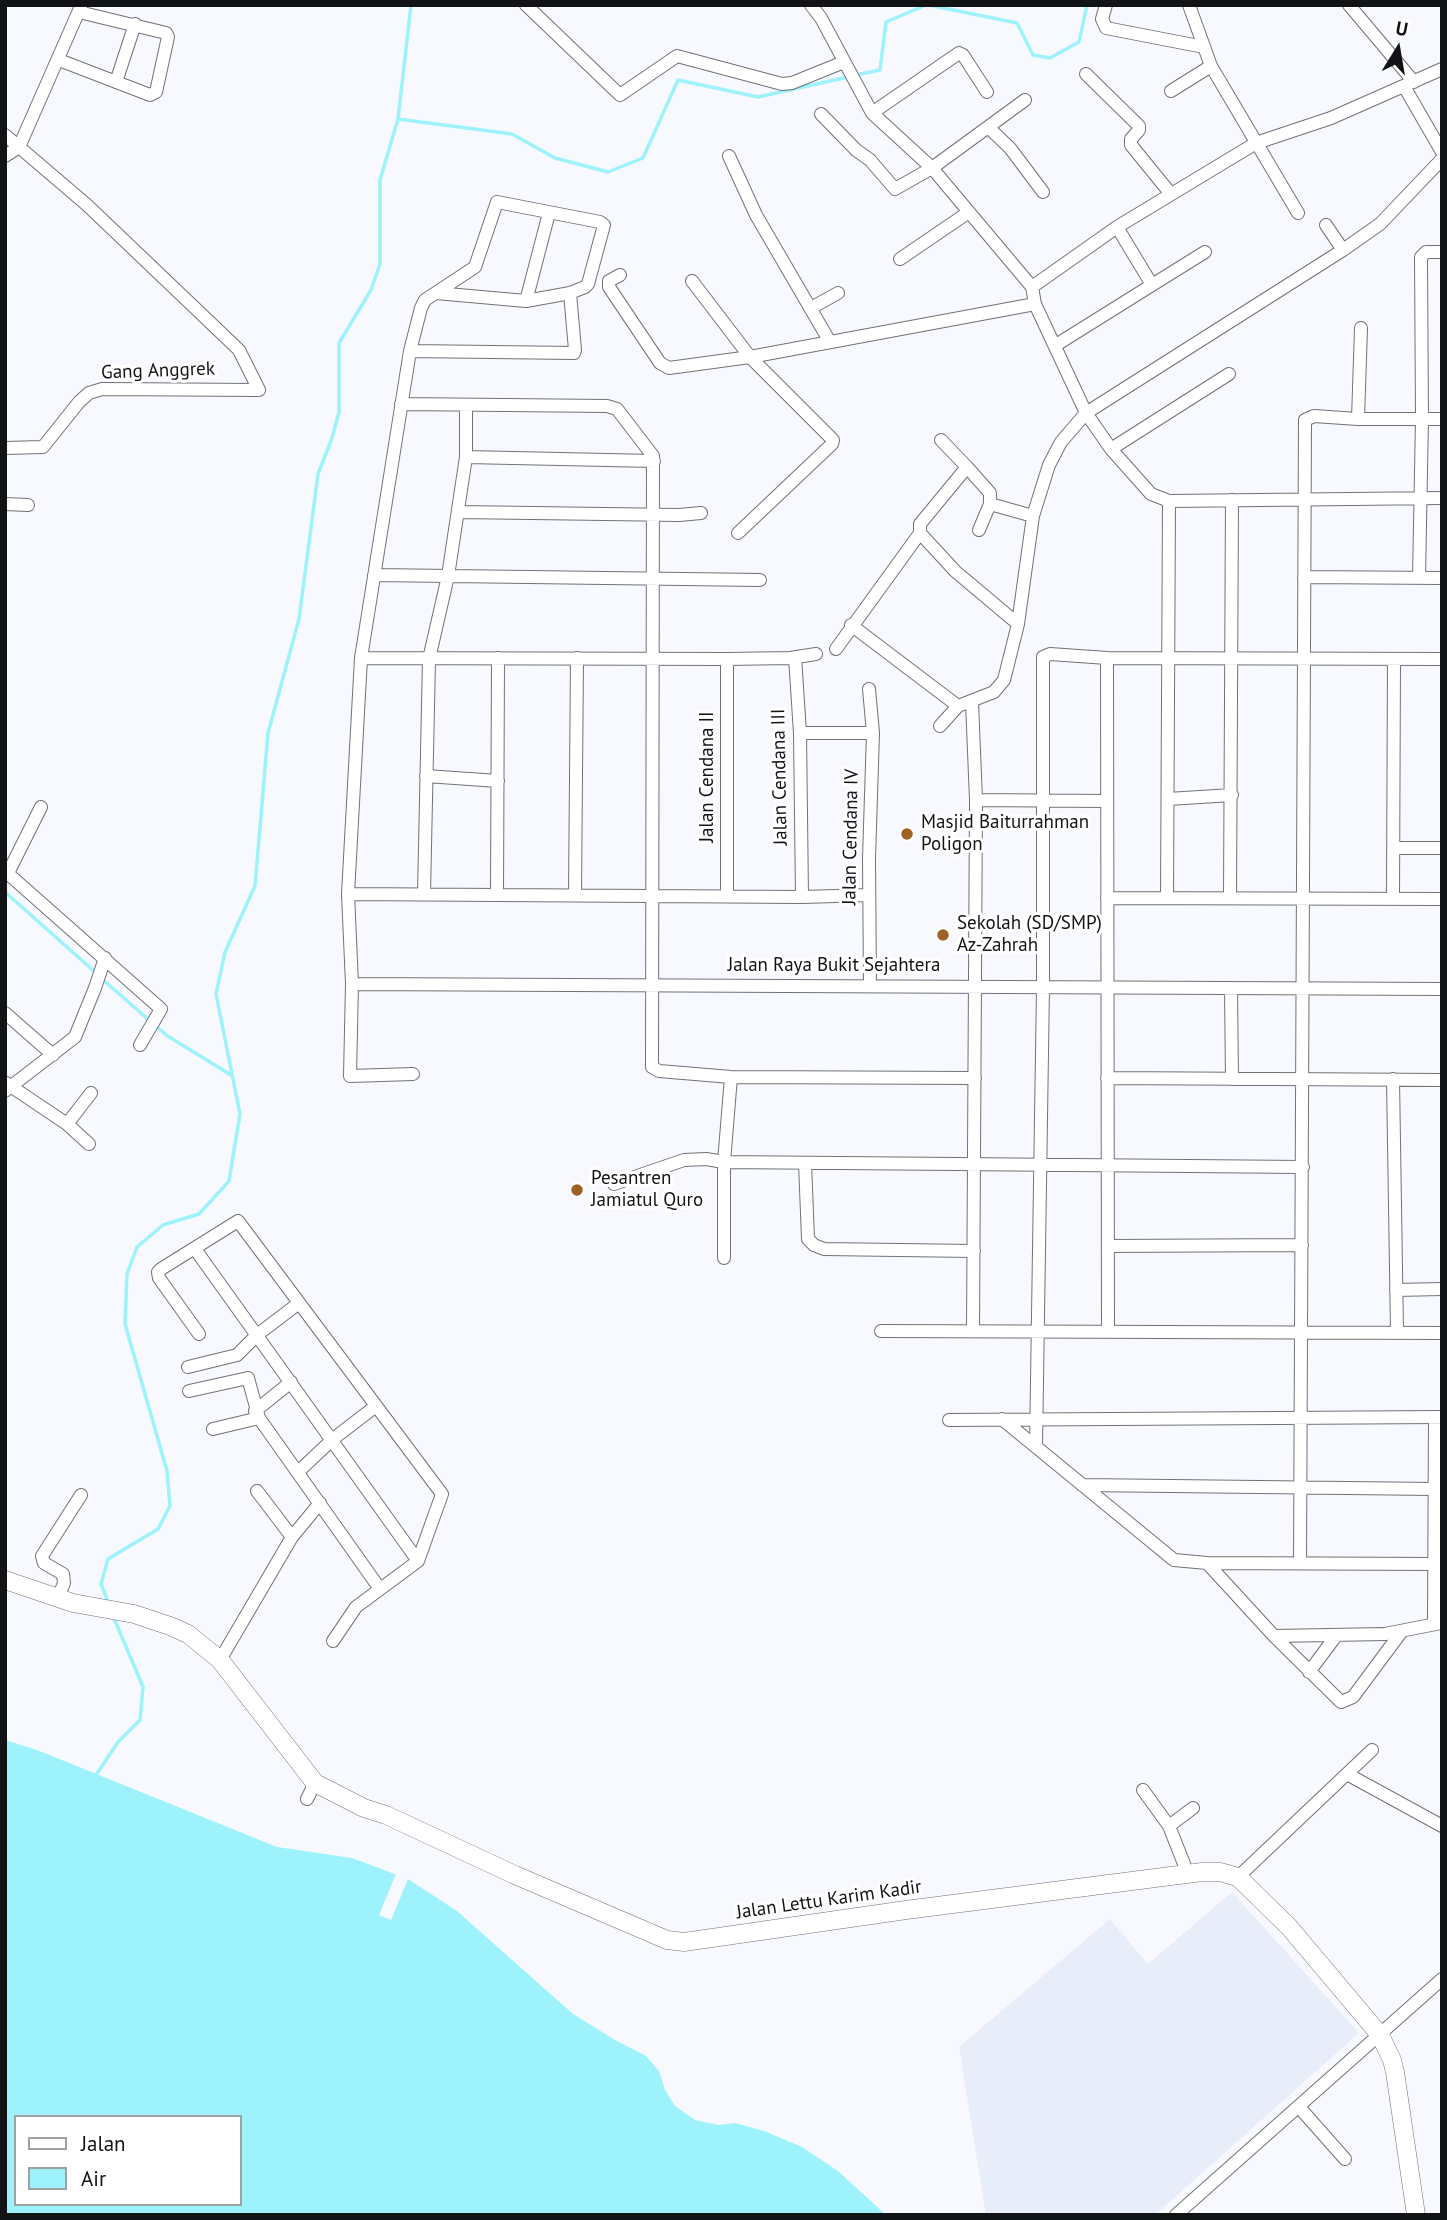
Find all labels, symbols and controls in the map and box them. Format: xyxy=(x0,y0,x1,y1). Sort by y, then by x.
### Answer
north arrow xyxy=(1363,14,1433,84)
text: U xyxy=(1394,15,1410,41)
street label: Gang Anggrek xyxy=(101,358,215,384)
street label: Jalan Cendana III xyxy=(767,708,793,846)
street label: Jalan Cendana II xyxy=(697,711,719,843)
street label: Jalan Cendana IV xyxy=(838,769,864,905)
place label: Masjid Baiturrahman Poligon xyxy=(921,812,1089,856)
marker: Masjid Baiturrahman Poligon xyxy=(899,826,915,842)
place label: Sekolah (SD/SMP) Az-Zahrah xyxy=(957,913,1102,957)
marker: Sekolah (SD/SMP) Az-Zahrah xyxy=(935,927,951,943)
street label: Jalan Raya Bukit Sejahtera xyxy=(728,955,940,977)
place label: Pesantren Jamiatul Quro xyxy=(591,1168,703,1212)
marker: Pesantren Jamiatul Quro xyxy=(569,1182,585,1198)
street label: Jalan Lettu Karim Kadir xyxy=(735,1876,923,1924)
legend xyxy=(14,2115,242,2206)
text: Jalan xyxy=(81,2130,126,2157)
text: Air xyxy=(81,2165,106,2192)

